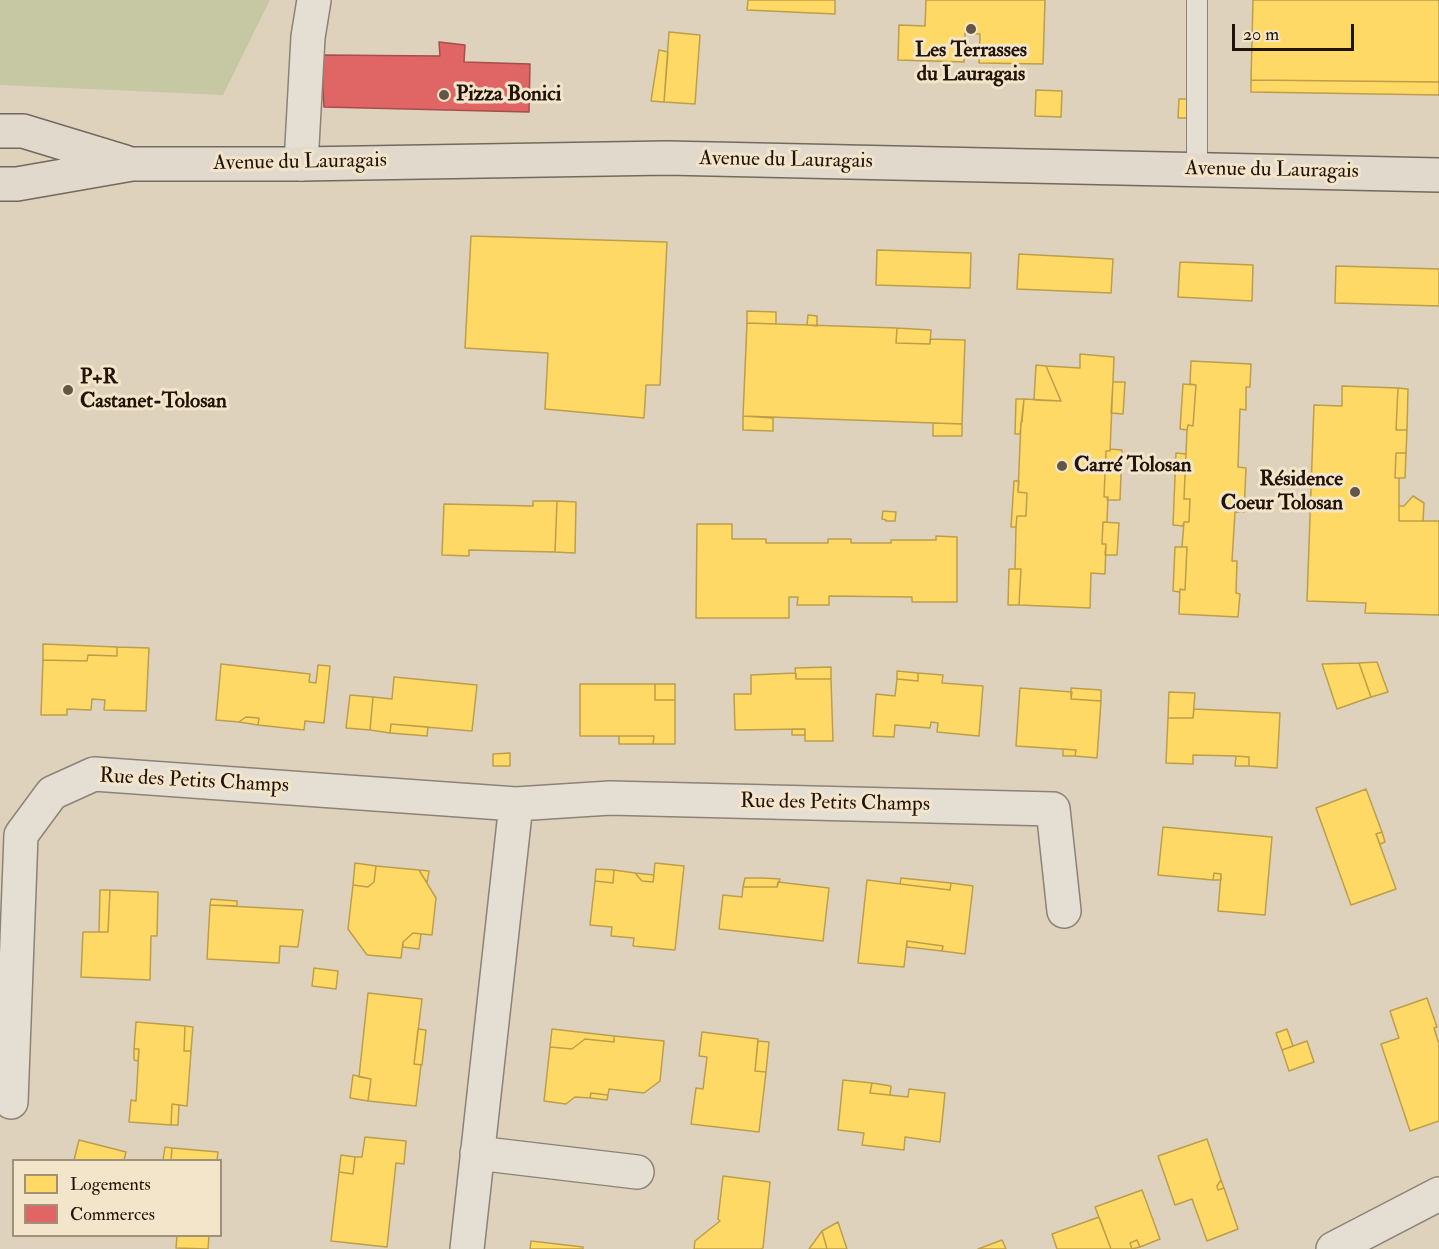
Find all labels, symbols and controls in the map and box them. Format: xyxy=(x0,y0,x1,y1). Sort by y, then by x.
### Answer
scale bar xyxy=(1235,12,1356,50)
marker: Les Terrasses du Lauragais xyxy=(964,22,978,36)
text: 20 m xyxy=(1243,23,1279,46)
place label: Les Terrasses du Lauragais xyxy=(915,38,1027,88)
place label: Pizza Bonici xyxy=(456,82,561,108)
marker: Pizza Bonici xyxy=(437,88,451,102)
street label: Avenue du Lauragais xyxy=(699,147,873,175)
street label: Avenue du Lauragais xyxy=(213,149,387,177)
street label: Avenue du Lauragais xyxy=(1185,157,1359,185)
place label: P+R Castanet-Tolosan xyxy=(80,365,227,415)
marker: P+R Castanet-Tolosan xyxy=(61,383,75,397)
place label: Carré Tolosan xyxy=(1074,453,1192,479)
marker: Carré Tolosan xyxy=(1055,459,1069,473)
place label: Résidence Coeur Tolosan xyxy=(1221,467,1343,517)
marker: Résidence Coeur Tolosan xyxy=(1348,485,1362,499)
street label: Rue des Petits Champs xyxy=(99,764,289,800)
street label: Rue des Petits Champs xyxy=(740,790,930,818)
legend xyxy=(12,1159,222,1237)
text: Logements xyxy=(70,1173,151,1196)
text: Commerces xyxy=(70,1203,155,1226)

